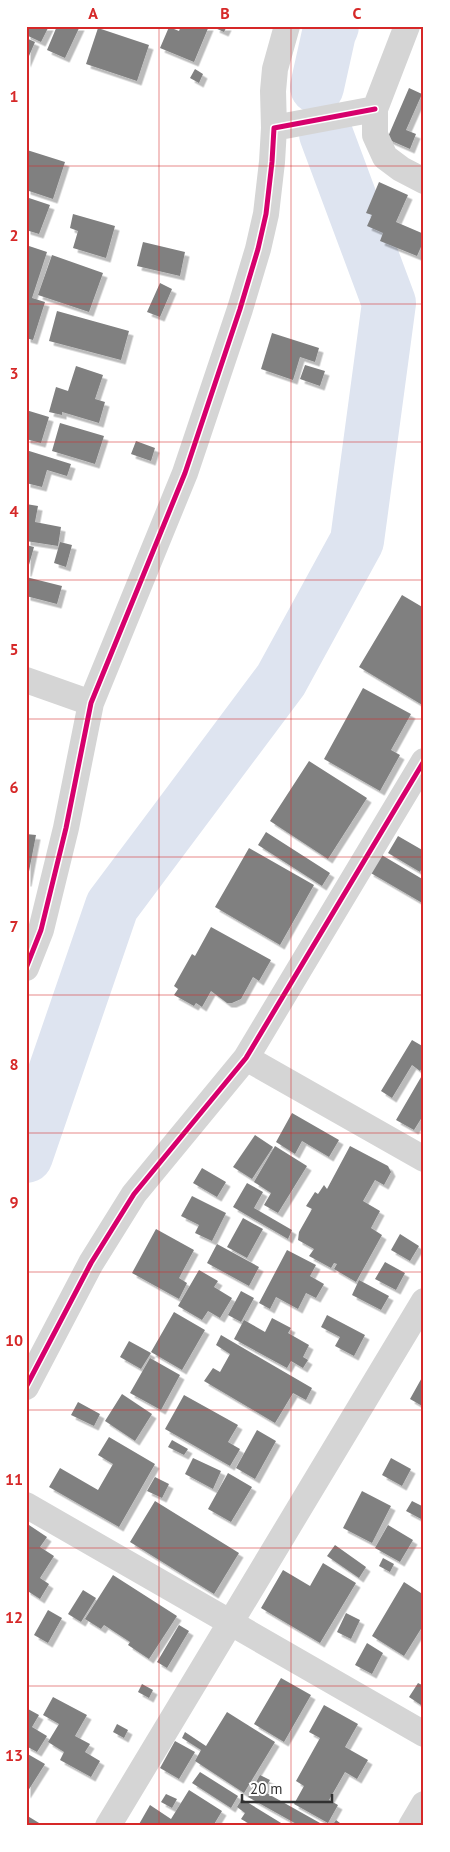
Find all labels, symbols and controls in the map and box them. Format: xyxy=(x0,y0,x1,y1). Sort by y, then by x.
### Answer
text: A xyxy=(88,3,98,23)
text: B xyxy=(220,3,230,23)
text: C xyxy=(353,3,362,23)
text: 1 xyxy=(9,86,19,106)
text: 2 xyxy=(9,225,19,245)
text: 3 xyxy=(9,363,19,383)
text: 4 xyxy=(9,501,19,521)
text: 5 xyxy=(9,639,19,659)
text: 6 xyxy=(9,777,19,797)
text: 7 xyxy=(9,916,19,936)
text: 8 xyxy=(9,1054,19,1074)
text: 9 xyxy=(9,1192,19,1212)
text: 10 xyxy=(5,1330,23,1350)
text: 11 xyxy=(5,1469,23,1489)
text: 12 xyxy=(5,1607,23,1627)
text: 13 xyxy=(5,1745,23,1765)
scale bar xyxy=(242,1772,332,1804)
text: 20 m xyxy=(250,1779,283,1798)

